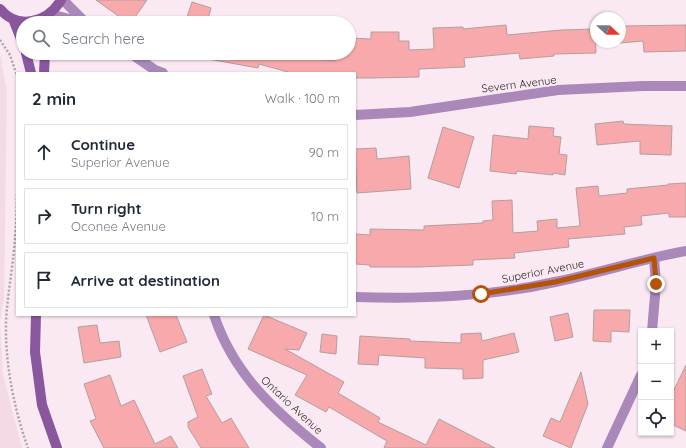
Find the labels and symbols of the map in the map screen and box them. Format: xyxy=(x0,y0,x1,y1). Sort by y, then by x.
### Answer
north arrow xyxy=(590,12,626,48)
street label: Severn Avenue xyxy=(481,72,557,96)
street label: Superior Avenue xyxy=(501,256,585,286)
route end xyxy=(647,275,665,293)
route start xyxy=(472,285,490,303)
street label: Ontario Avenue xyxy=(258,373,326,437)

